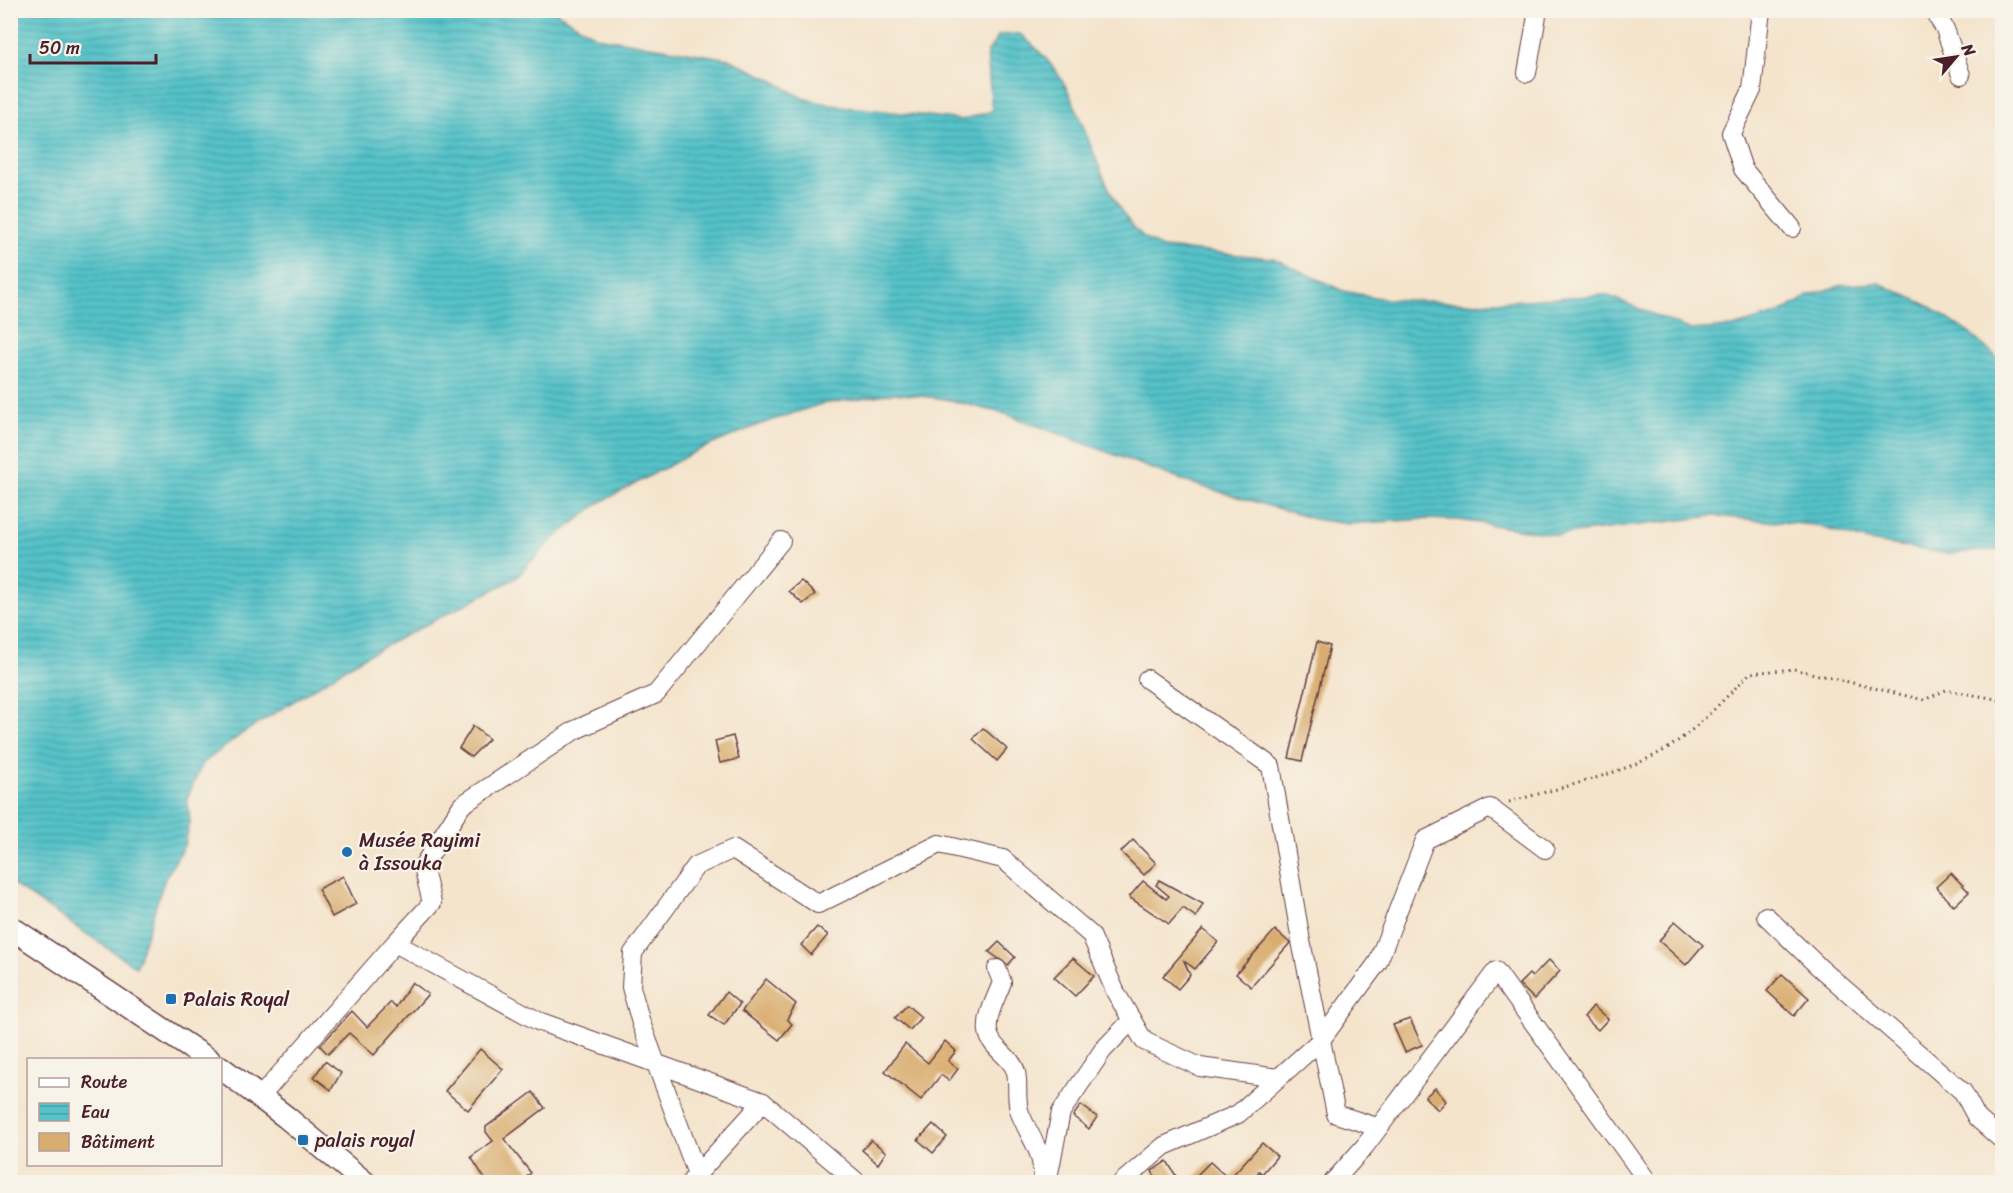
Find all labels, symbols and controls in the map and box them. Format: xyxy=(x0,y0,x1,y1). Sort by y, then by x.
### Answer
scale bar xyxy=(30,27,156,65)
north arrow xyxy=(1926,27,1986,87)
text: 50 m xyxy=(39,32,80,64)
text: N xyxy=(1953,37,1984,63)
place label: Musée Rayimi à Issouka xyxy=(359,823,481,881)
marker: Musée Rayimi à Issouka xyxy=(340,845,354,859)
place label: Palais Royal xyxy=(183,982,290,1017)
marker: Palais Royal xyxy=(164,992,178,1006)
legend xyxy=(27,1058,222,1166)
text: Route xyxy=(81,1066,128,1098)
text: Eau xyxy=(81,1096,110,1128)
place label: palais royal xyxy=(314,1123,415,1158)
text: Bâtiment xyxy=(81,1126,155,1158)
marker: palais royal xyxy=(296,1133,310,1147)

